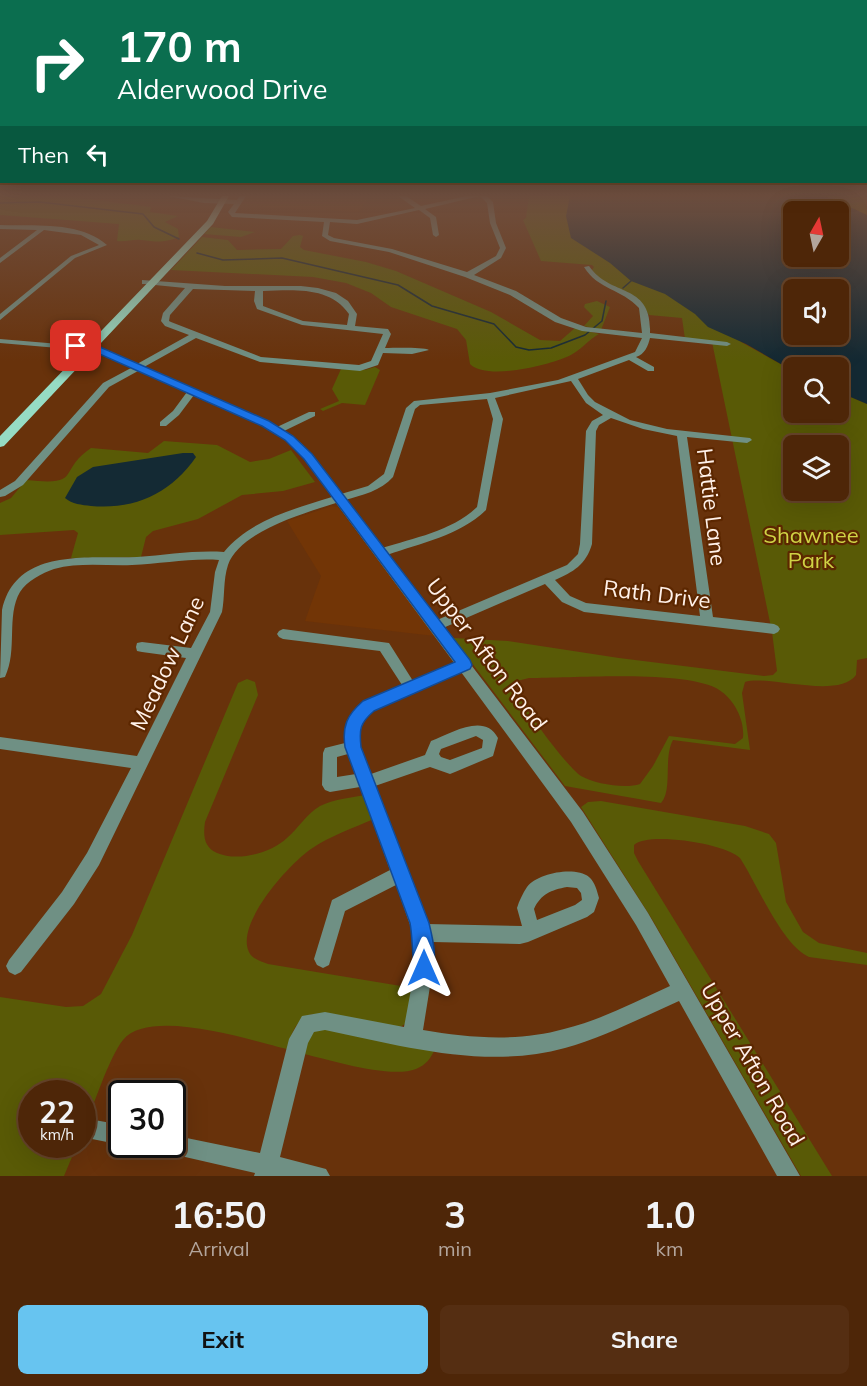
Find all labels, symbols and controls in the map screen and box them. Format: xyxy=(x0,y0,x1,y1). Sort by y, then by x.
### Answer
text: 170 m xyxy=(117,20,242,73)
icon: right xyxy=(18,24,96,102)
text: Alderwood Drive xyxy=(117,72,327,106)
icon: left xyxy=(81,138,114,171)
text: Then xyxy=(18,141,69,169)
north arrow xyxy=(783,201,849,267)
map controls xyxy=(783,201,849,501)
button: sound xyxy=(783,279,849,345)
pin xyxy=(50,320,101,371)
icon: arrive xyxy=(59,329,92,362)
button: search xyxy=(783,357,849,423)
button: layers xyxy=(783,435,849,501)
street label: Hattie Lane xyxy=(691,447,733,567)
park label: Shawnee Park xyxy=(763,521,859,574)
street label: Upper Afton Road xyxy=(421,572,553,736)
street label: Rath Drive xyxy=(602,574,712,614)
street label: Meadow Lane xyxy=(124,592,210,734)
position arrow xyxy=(392,936,456,1000)
street label: Upper Afton Road xyxy=(695,977,811,1151)
speed limit sign: 30 xyxy=(108,1080,186,1158)
text: 22 xyxy=(39,1093,75,1131)
text: km/h xyxy=(40,1125,74,1144)
text: 16:50 xyxy=(171,1192,267,1237)
text: 3 xyxy=(444,1192,466,1237)
text: 1.0 xyxy=(643,1192,696,1237)
text: Arrival xyxy=(188,1236,250,1261)
text: min xyxy=(438,1236,472,1261)
text: km xyxy=(656,1236,683,1261)
button: Exit xyxy=(18,1305,428,1374)
button: Share xyxy=(440,1305,849,1374)

